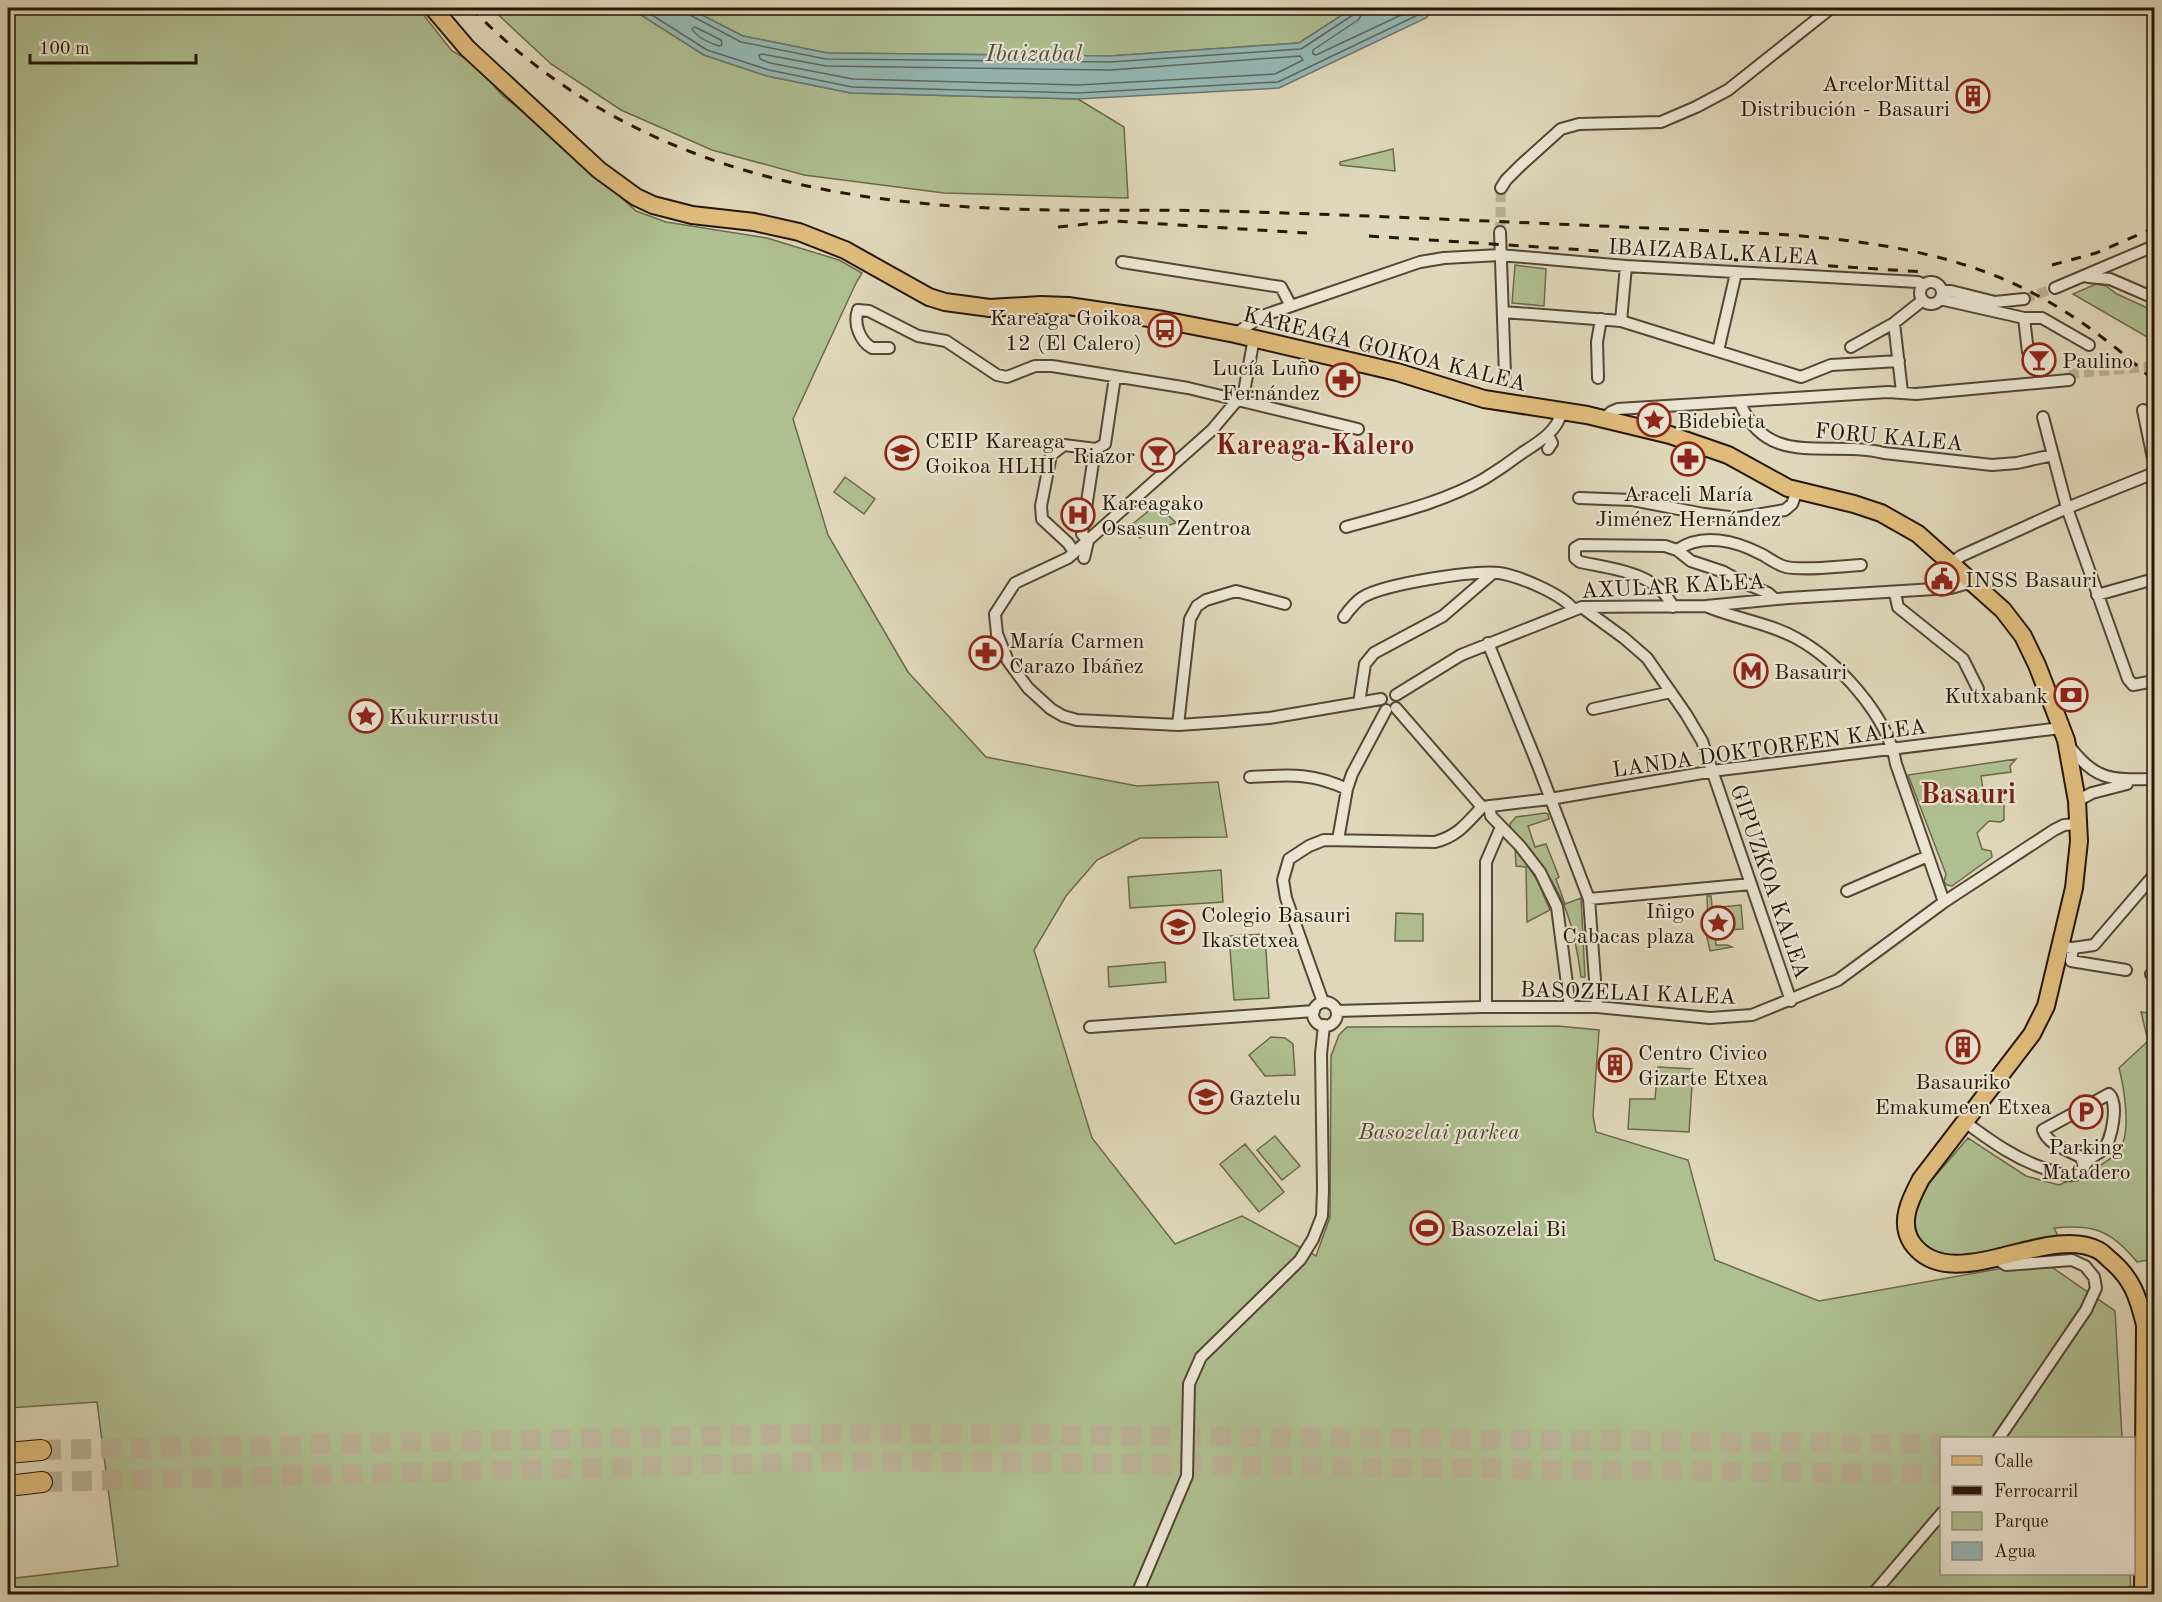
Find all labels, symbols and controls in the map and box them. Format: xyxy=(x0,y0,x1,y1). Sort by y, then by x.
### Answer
scale bar xyxy=(30,27,196,65)
text: 100 m xyxy=(39,40,90,58)
water label: Ibaizabal xyxy=(985,43,1082,67)
place label: ArcelorMittal Distribución - Basauri xyxy=(1740,74,1950,121)
building icon: ArcelorMittal Distribución - Basauri xyxy=(1955,78,1991,114)
street label: IBAIZABAL KALEA xyxy=(1608,236,1820,270)
street label: KAREAGA GOIKOA KALEA xyxy=(1241,304,1529,396)
place label: Kareaga Goikoa 12 (El Calero) xyxy=(990,308,1142,355)
bus stop icon: Kareaga Goikoa 12 (El Calero) xyxy=(1147,312,1183,348)
bar icon: Paulino xyxy=(2021,342,2057,378)
place label: Paulino xyxy=(2062,351,2133,373)
place label: Lucía Luño Fernández xyxy=(1212,358,1320,405)
pharmacy icon: Lucía Luño Fernández xyxy=(1325,362,1361,398)
place icon: Bidebieta xyxy=(1636,402,1672,438)
place label: Bidebieta xyxy=(1677,411,1766,433)
street label: FORU KALEA xyxy=(1814,421,1964,455)
place label: CEIP Kareaga Goikoa HLHI xyxy=(925,431,1065,478)
district label: Kareaga-Kalero xyxy=(1215,433,1415,461)
school or university icon: CEIP Kareaga Goikoa HLHI xyxy=(884,435,920,471)
bar icon: Riazor xyxy=(1140,437,1176,473)
pharmacy icon: Araceli María Jiménez Hernández xyxy=(1670,441,1706,477)
place label: Riazor xyxy=(1073,446,1135,468)
place label: Araceli María Jiménez Hernández xyxy=(1595,484,1781,531)
place label: Kareagako Osasun Zentroa xyxy=(1101,493,1251,540)
hospital icon: Kareagako Osasun Zentroa xyxy=(1060,497,1096,533)
public building icon: INSS Basauri xyxy=(1924,561,1960,597)
place label: INSS Basauri xyxy=(1965,570,2097,592)
street label: AXULAR KALEA xyxy=(1581,571,1766,603)
place label: María Carmen Carazo Ibáñez xyxy=(1009,631,1145,678)
pharmacy icon: María Carmen Carazo Ibáñez xyxy=(968,635,1004,671)
metro station icon: Basauri xyxy=(1733,653,1769,689)
place label: Basauri xyxy=(1774,662,1847,684)
bank icon: Kutxabank xyxy=(2053,677,2089,713)
place label: Kutxabank xyxy=(1944,686,2048,708)
place icon: Kukurrustu xyxy=(348,698,384,734)
place label: Kukurrustu xyxy=(389,707,500,729)
street label: LANDA DOKTOREEN KALEA xyxy=(1611,716,1928,782)
street label: GIPUZKOA KALEA xyxy=(1726,782,1813,982)
district label: Basauri xyxy=(1920,782,2016,810)
place label: Iñigo Cabacas plaza xyxy=(1562,901,1695,948)
place label: Colegio Basauri Ikastetxea xyxy=(1201,905,1351,952)
place icon: Iñigo Cabacas plaza xyxy=(1700,905,1736,941)
school or university icon: Colegio Basauri Ikastetxea xyxy=(1160,909,1196,945)
street label: BASOZELAI KALEA xyxy=(1520,979,1737,1009)
building icon: Basauriko Emakumeen Etxea xyxy=(1945,1029,1981,1065)
place label: Centro Civico Gizarte Etxea xyxy=(1638,1043,1768,1090)
building icon: Centro Civico Gizarte Etxea xyxy=(1597,1047,1633,1083)
place label: Basauriko Emakumeen Etxea xyxy=(1874,1072,2052,1119)
school or university icon: Gaztelu xyxy=(1188,1079,1224,1115)
place label: Gaztelu xyxy=(1229,1088,1301,1110)
parking icon: Parking Matadero xyxy=(2068,1094,2104,1130)
park label: Basozelai parkea xyxy=(1357,1122,1520,1144)
place label: Parking Matadero xyxy=(2041,1137,2131,1184)
sports icon: Basozelai Bi xyxy=(1409,1210,1445,1246)
place label: Basozelai Bi xyxy=(1450,1219,1566,1241)
legend xyxy=(1940,1437,2135,1575)
text: Calle xyxy=(1994,1453,2033,1471)
text: Ferrocarril xyxy=(1994,1483,2078,1501)
text: Parque xyxy=(1994,1513,2049,1531)
text: Agua xyxy=(1994,1543,2036,1561)

